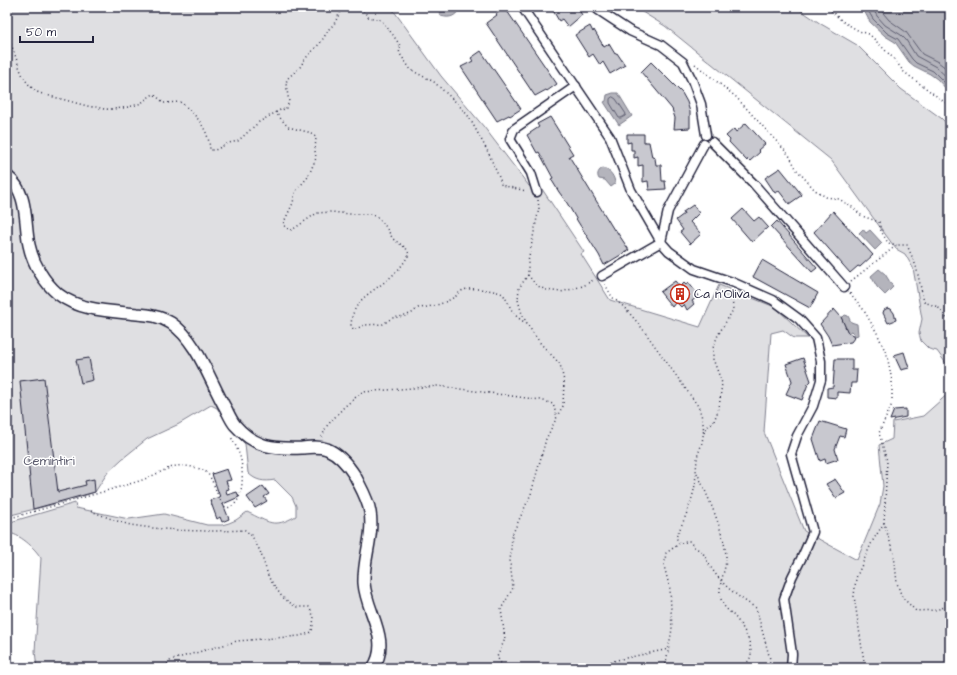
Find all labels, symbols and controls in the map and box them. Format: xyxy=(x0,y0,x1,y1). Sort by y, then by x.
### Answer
scale bar xyxy=(20,18,93,44)
text: 50 m xyxy=(26,24,57,41)
building icon: Ca n'Oliva xyxy=(669,283,691,305)
place label: Ca n'Oliva xyxy=(694,285,750,303)
park label: Cemintiri xyxy=(23,452,75,470)

